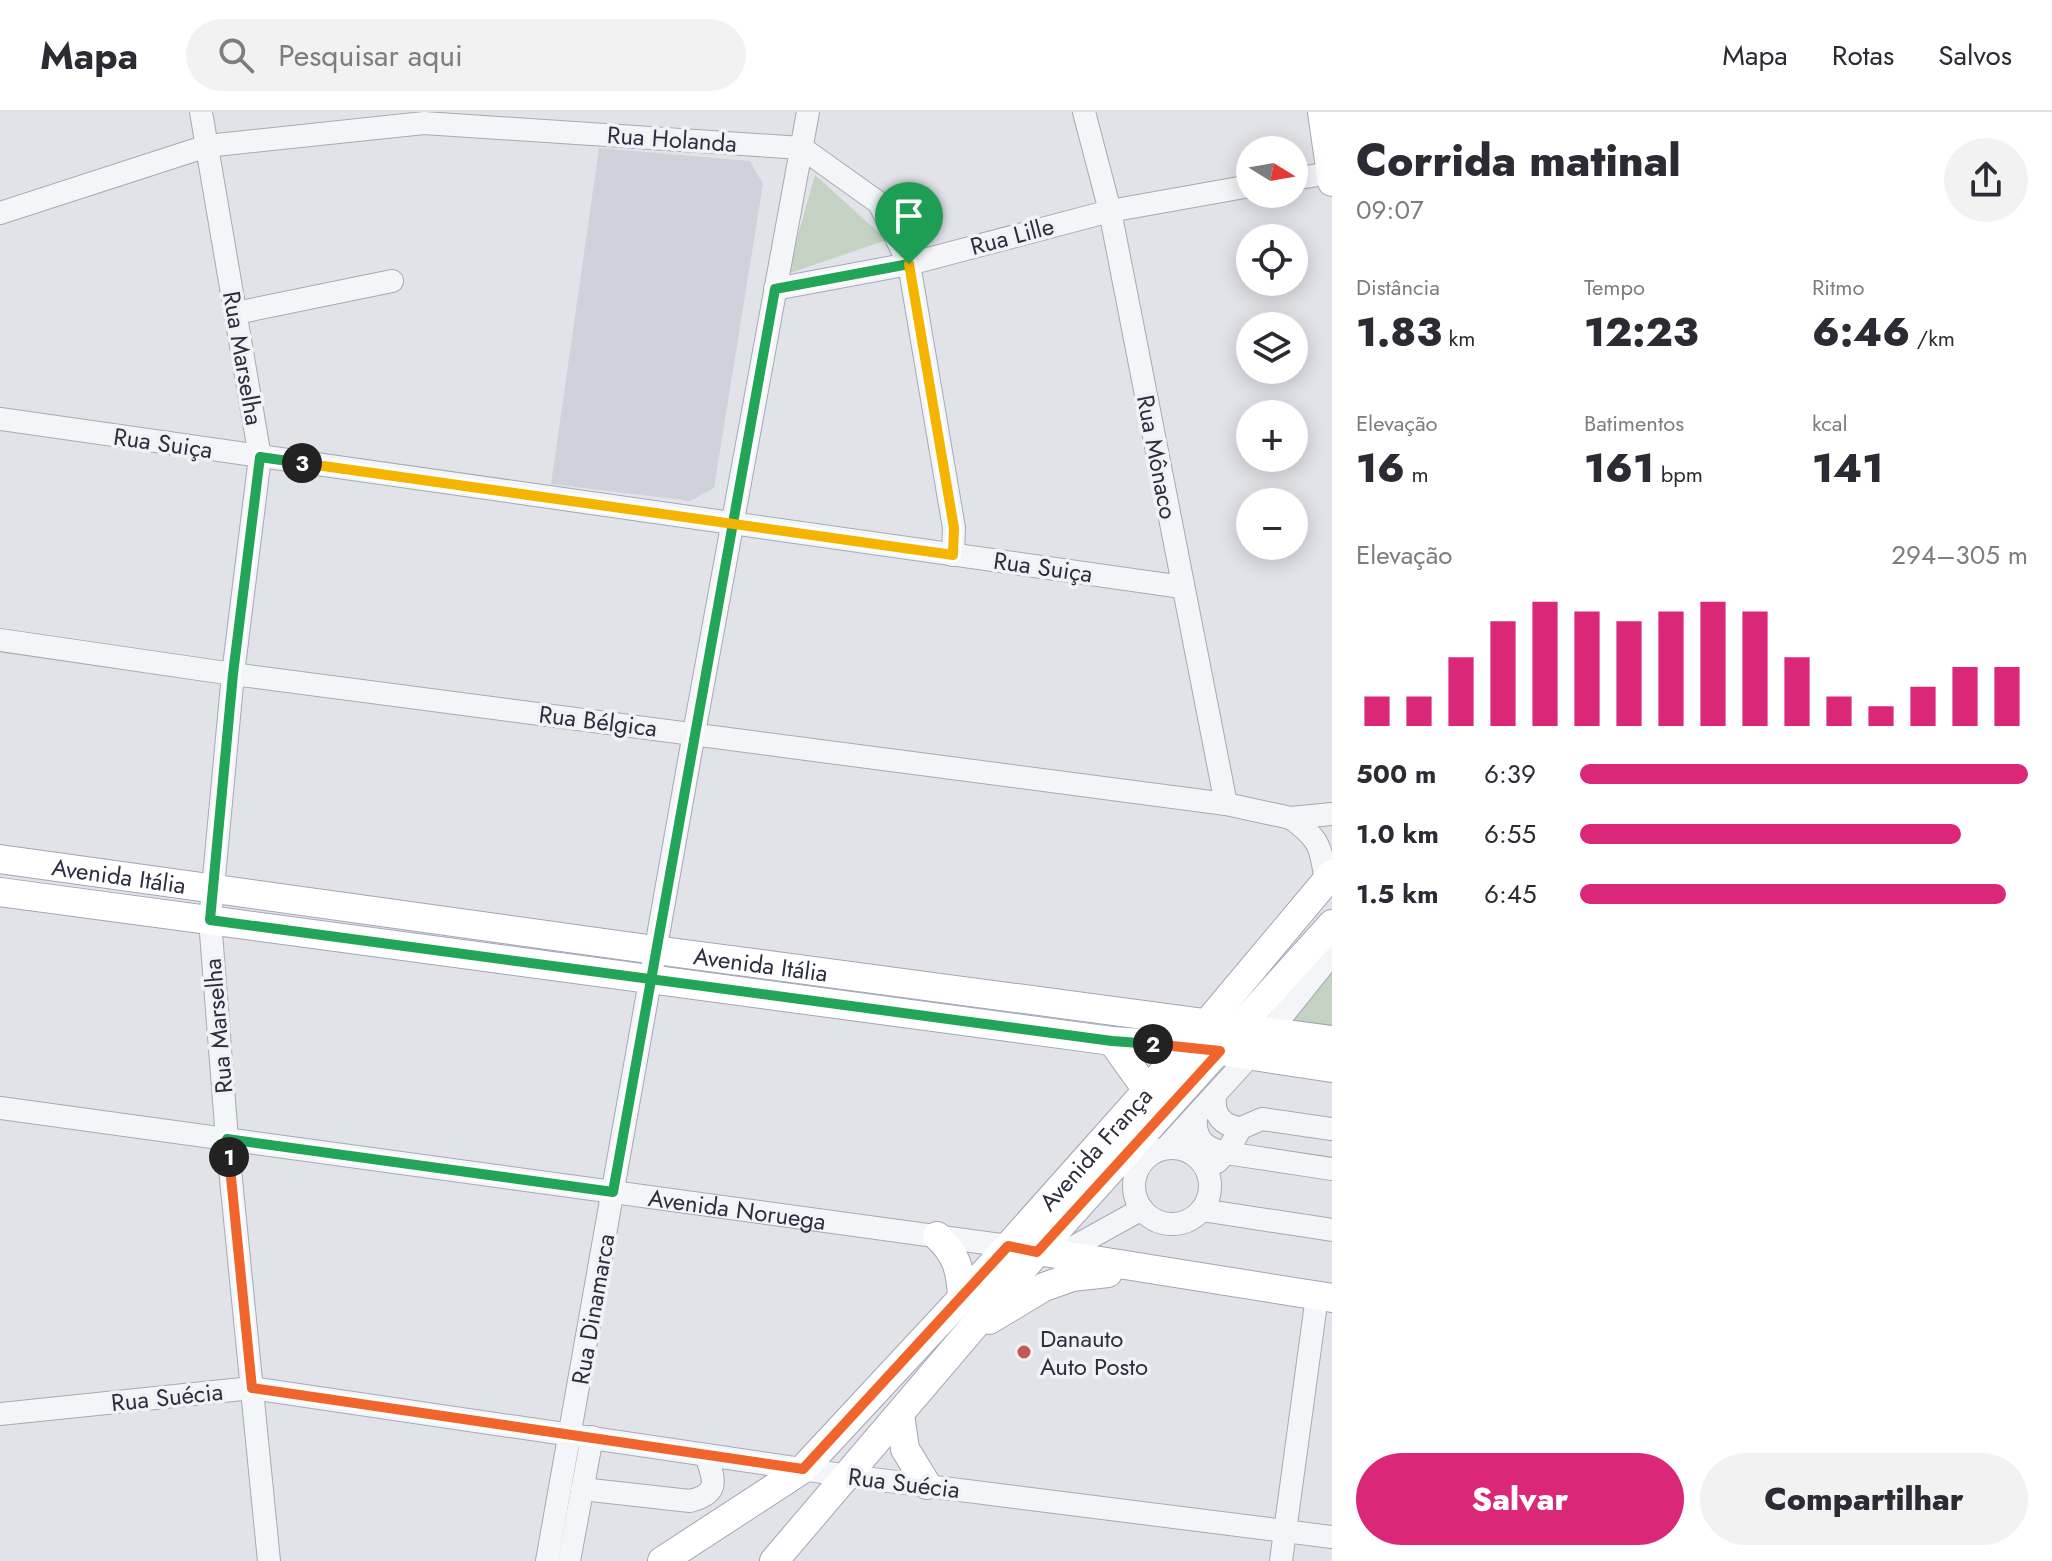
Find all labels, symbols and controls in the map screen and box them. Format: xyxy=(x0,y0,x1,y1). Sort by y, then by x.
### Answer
search box xyxy=(186,19,746,91)
text: Mapa xyxy=(40,28,138,83)
icon: search xyxy=(214,33,258,77)
text: Pesquisar aqui xyxy=(278,34,463,77)
text: Mapa xyxy=(1722,35,1788,76)
text: Rotas xyxy=(1832,35,1894,76)
text: Salvos xyxy=(1938,35,2012,76)
street label: Rua Holanda xyxy=(606,117,738,161)
text: Corrida matinal xyxy=(1356,129,1681,193)
north arrow xyxy=(1236,136,1308,208)
map controls xyxy=(1236,136,1308,560)
button: share xyxy=(1944,138,2028,222)
pin xyxy=(875,182,943,264)
text: 09:07 xyxy=(1356,191,1424,229)
icon: arrive xyxy=(887,194,931,238)
street label: Rua Lille xyxy=(966,208,1058,264)
button: locate xyxy=(1236,224,1308,296)
text: Distância xyxy=(1356,271,1440,303)
text: Tempo xyxy=(1584,271,1645,303)
text: Ritmo xyxy=(1812,271,1865,303)
street label: Rua Marselha xyxy=(214,288,272,428)
text: 1.83 xyxy=(1356,303,1442,361)
text: 12:23 xyxy=(1584,303,1699,361)
text: 6:46 xyxy=(1812,303,1910,361)
button: layers xyxy=(1236,312,1308,384)
text: km xyxy=(1442,322,1475,354)
text: /km xyxy=(1910,322,1955,354)
street label: Rua Mônaco xyxy=(1128,392,1186,522)
button: + xyxy=(1236,400,1308,472)
text: Elevação xyxy=(1356,407,1438,439)
text: Batimentos xyxy=(1584,407,1684,439)
text: kcal xyxy=(1812,407,1848,439)
street label: Rua Suiça xyxy=(111,419,215,467)
text: 16 xyxy=(1356,439,1405,497)
text: 161 xyxy=(1584,439,1654,497)
text: 141 xyxy=(1812,439,1883,497)
pin: 3 xyxy=(282,443,322,483)
text: 3 xyxy=(295,447,309,479)
text: m xyxy=(1405,458,1429,490)
text: bpm xyxy=(1654,458,1703,490)
button: − xyxy=(1236,488,1308,560)
text: Elevação xyxy=(1356,536,1452,574)
text: 294–305 m xyxy=(1891,536,2028,574)
street label: Rua Suiça xyxy=(991,543,1095,591)
street label: Rua Bélgica xyxy=(537,696,659,746)
text: 500 m xyxy=(1356,755,1436,793)
text: 6:39 xyxy=(1484,755,1536,793)
text: 1.0 km xyxy=(1356,815,1439,853)
text: 6:55 xyxy=(1484,815,1536,853)
street label: Avenida Itália xyxy=(50,849,188,902)
text: 1.5 km xyxy=(1356,875,1439,913)
text: 6:45 xyxy=(1484,875,1537,913)
street label: Avenida Itália xyxy=(691,938,830,990)
street label: Rua Marselha xyxy=(195,957,241,1095)
pin: 2 xyxy=(1133,1024,1173,1064)
text: 2 xyxy=(1146,1028,1160,1060)
street label: Avenida França xyxy=(1030,1079,1160,1218)
pin: 1 xyxy=(209,1137,249,1177)
text: 1 xyxy=(223,1141,235,1173)
street label: Avenida Noruega xyxy=(646,1179,828,1238)
street label: Rua Dinamarca xyxy=(563,1231,623,1387)
place label: Danauto Auto Posto xyxy=(1040,1321,1148,1384)
marker: Danauto Auto Posto xyxy=(1015,1343,1033,1361)
street label: Rua Suécia xyxy=(109,1374,225,1420)
button: Salvar xyxy=(1356,1453,1684,1545)
button: Compartilhar xyxy=(1700,1453,2028,1545)
street label: Rua Suécia xyxy=(846,1459,962,1507)

